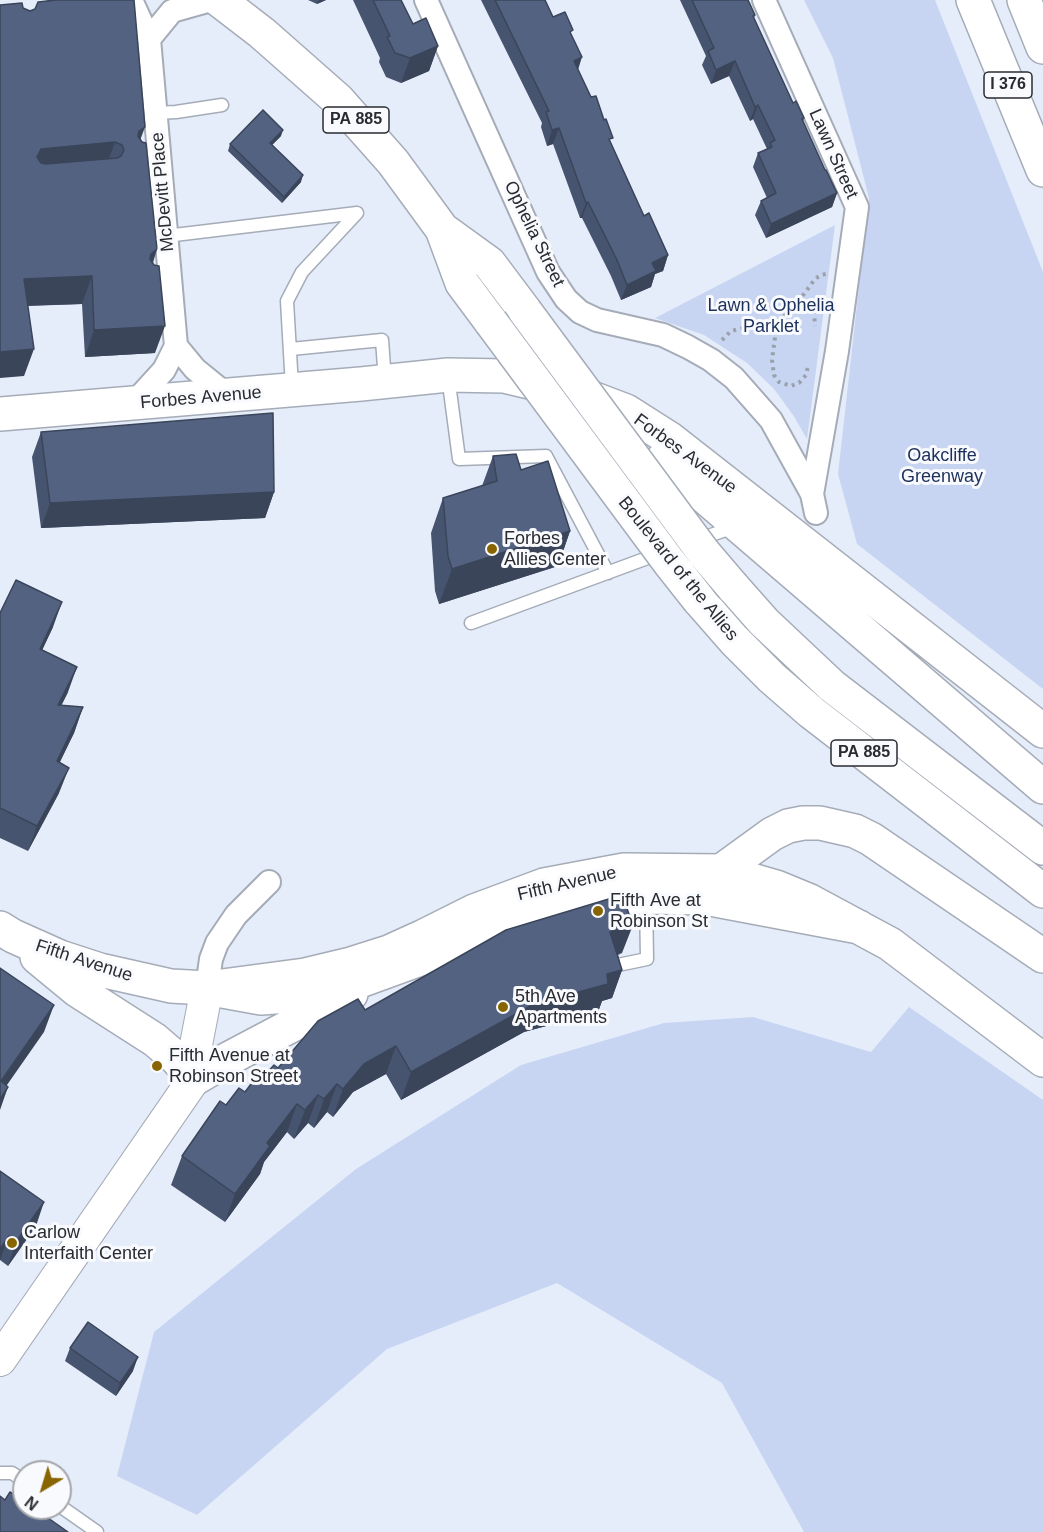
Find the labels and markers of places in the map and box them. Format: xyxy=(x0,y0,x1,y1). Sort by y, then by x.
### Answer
place label: Forbes Allies Center xyxy=(504,528,606,570)
marker: Forbes Allies Center xyxy=(485,542,499,556)
place label: Fifth Ave at Robinson St xyxy=(610,890,708,932)
marker: Fifth Ave at Robinson St xyxy=(591,904,605,918)
place label: 5th Ave Apartments xyxy=(515,986,607,1028)
marker: 5th Ave Apartments xyxy=(496,1000,510,1014)
place label: Fifth Avenue at Robinson Street xyxy=(169,1045,298,1088)
marker: Fifth Avenue at Robinson Street xyxy=(150,1059,164,1073)
place label: Carlow Interfaith Center xyxy=(24,1222,153,1264)
marker: Carlow Interfaith Center xyxy=(5,1236,19,1250)

